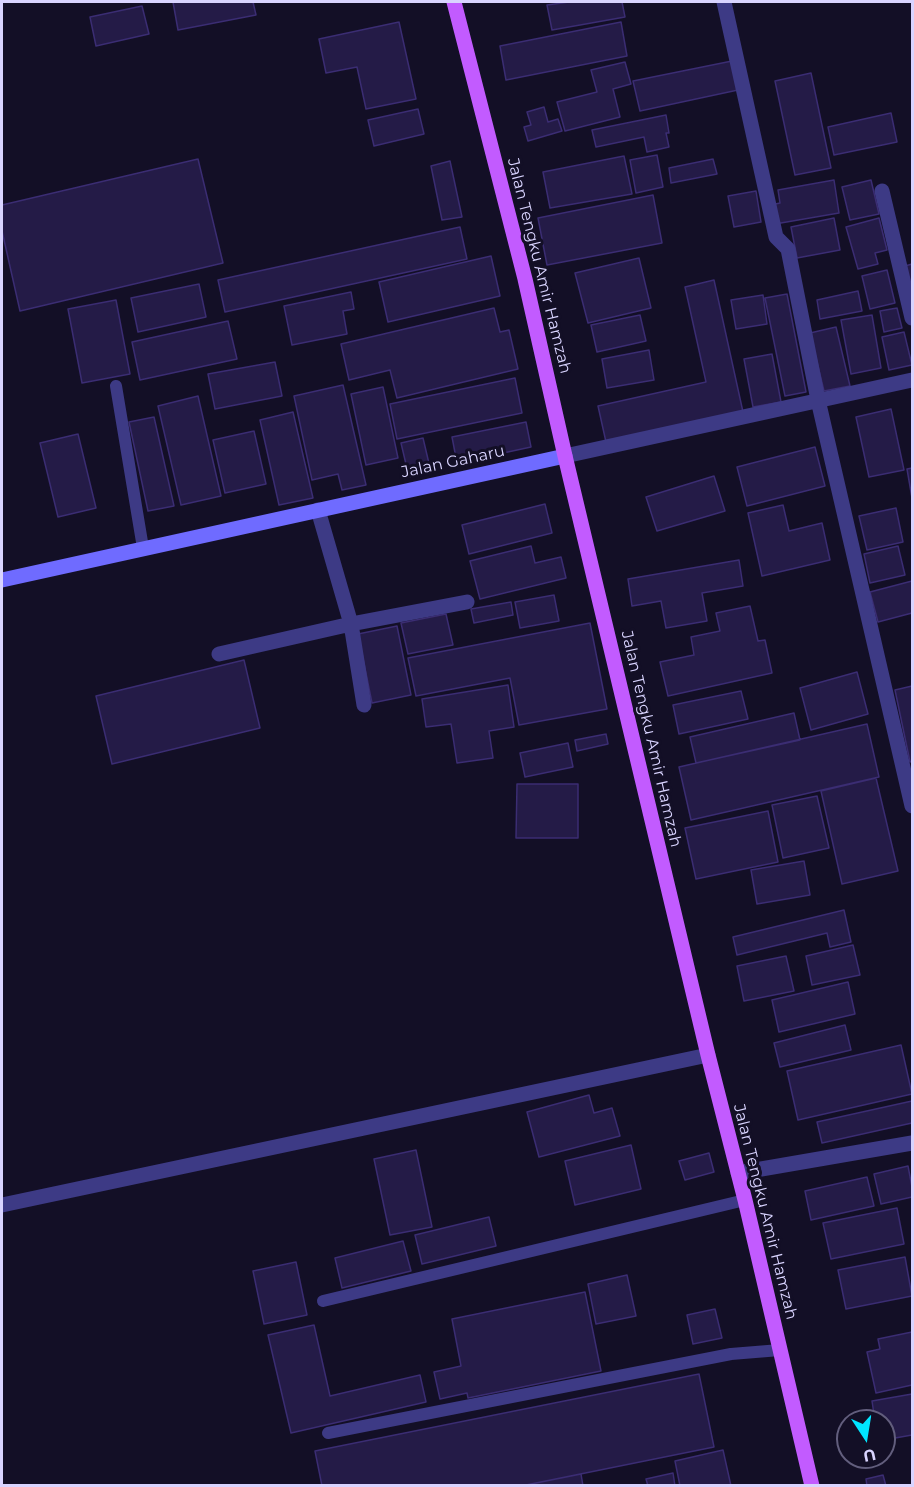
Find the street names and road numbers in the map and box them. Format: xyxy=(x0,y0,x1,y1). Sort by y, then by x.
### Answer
street label: Jalan Tengku Amir Hamzah xyxy=(503,156,575,376)
street label: Jalan Gaharu xyxy=(399,442,507,482)
street label: Jalan Tengku Amir Hamzah xyxy=(617,629,685,849)
street label: Jalan Tengku Amir Hamzah xyxy=(729,1102,801,1322)

